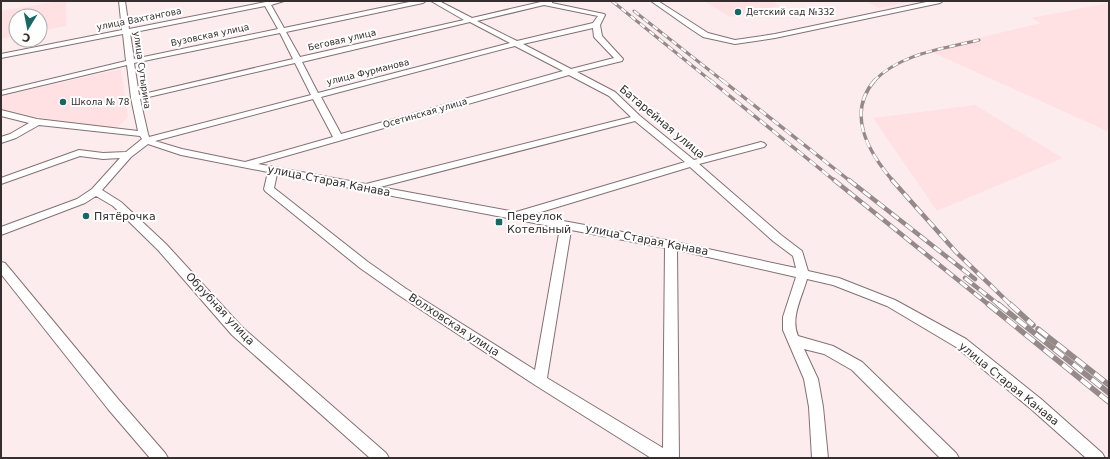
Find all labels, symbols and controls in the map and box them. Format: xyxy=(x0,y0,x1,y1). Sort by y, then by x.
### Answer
street label: улица Вахтангова xyxy=(96,6,182,32)
marker: Детский сад №332 xyxy=(733,7,743,17)
place label: Детский сад №332 xyxy=(746,7,835,17)
north arrow xyxy=(8,8,48,48)
street label: Вузовская улица xyxy=(170,22,250,48)
street label: Беговая улица xyxy=(307,27,377,53)
text: С xyxy=(21,30,31,44)
street label: улица Сутырина xyxy=(132,31,152,109)
street label: улица Фурманова xyxy=(326,57,410,87)
street label: Батарейная улица xyxy=(617,83,707,161)
street label: Осетинская улица xyxy=(382,96,468,130)
marker: Школа № 78 xyxy=(58,97,68,107)
place label: Школа № 78 xyxy=(71,97,130,107)
street label: улица Старая Канава xyxy=(267,163,391,199)
place label: Пятёрочка xyxy=(94,210,156,223)
place label: Переулок Котельный xyxy=(507,210,571,236)
marker: Пятёрочка xyxy=(81,211,91,221)
marker: Переулок Котельный xyxy=(494,217,504,227)
street label: улица Старая Канава xyxy=(585,222,709,258)
street label: Обрубная улица xyxy=(183,270,257,348)
street label: Волховская улица xyxy=(406,291,502,359)
street label: улица Старая Канава xyxy=(956,340,1062,428)

